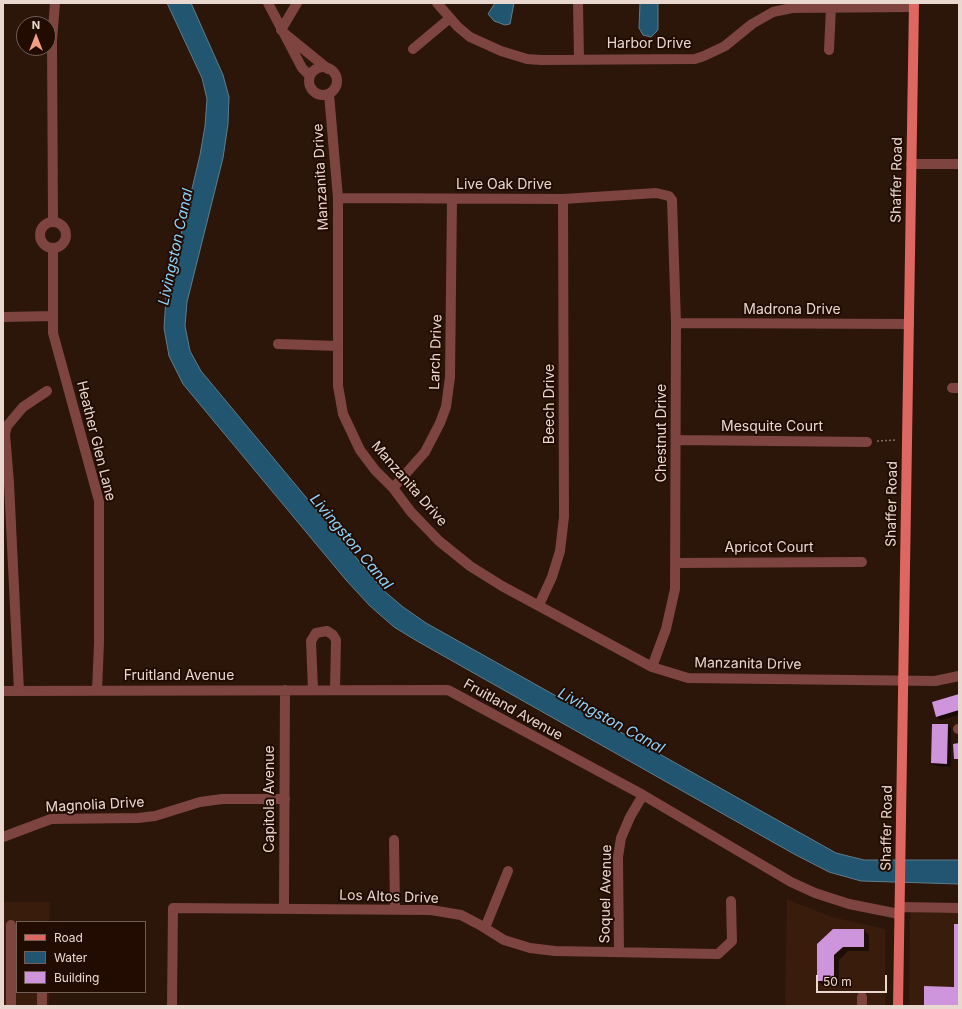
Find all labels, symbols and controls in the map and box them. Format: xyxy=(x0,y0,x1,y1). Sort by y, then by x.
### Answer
north arrow xyxy=(16,16,56,56)
text: N xyxy=(32,18,40,32)
street label: Harbor Drive xyxy=(607,36,691,52)
street label: Manzanita Drive xyxy=(310,123,332,231)
street label: Shaffer Road xyxy=(888,137,906,223)
street label: Live Oak Drive xyxy=(456,177,552,193)
water label: Livingston Canal xyxy=(155,187,197,307)
street label: Madrona Drive xyxy=(743,302,841,318)
street label: Larch Drive xyxy=(426,314,446,390)
street label: Beech Drive xyxy=(542,364,558,444)
street label: Heather Glen Lane xyxy=(73,379,119,503)
street label: Chestnut Drive xyxy=(654,384,670,482)
street label: Mesquite Court xyxy=(721,419,823,435)
street label: Manzanita Drive xyxy=(367,438,451,530)
street label: Shaffer Road xyxy=(883,461,901,547)
water label: Livingston Canal xyxy=(306,491,396,593)
street label: Apricot Court xyxy=(725,540,813,556)
street label: Manzanita Drive xyxy=(694,655,802,673)
street label: Fruitland Avenue xyxy=(124,668,234,684)
street label: Fruitland Avenue xyxy=(461,676,565,744)
water label: Livingston Canal xyxy=(555,684,667,758)
street label: Capitola Avenue xyxy=(262,745,278,853)
street label: Shaffer Road xyxy=(878,785,896,871)
street label: Magnolia Drive xyxy=(45,794,145,816)
street label: Soquel Avenue xyxy=(597,844,615,944)
street label: Los Altos Drive xyxy=(339,887,439,907)
legend xyxy=(16,921,146,993)
text: Road xyxy=(54,930,83,945)
text: Water xyxy=(54,950,87,965)
scale bar xyxy=(818,967,889,993)
text: Building xyxy=(54,970,99,985)
text: 50 m xyxy=(823,974,852,989)

